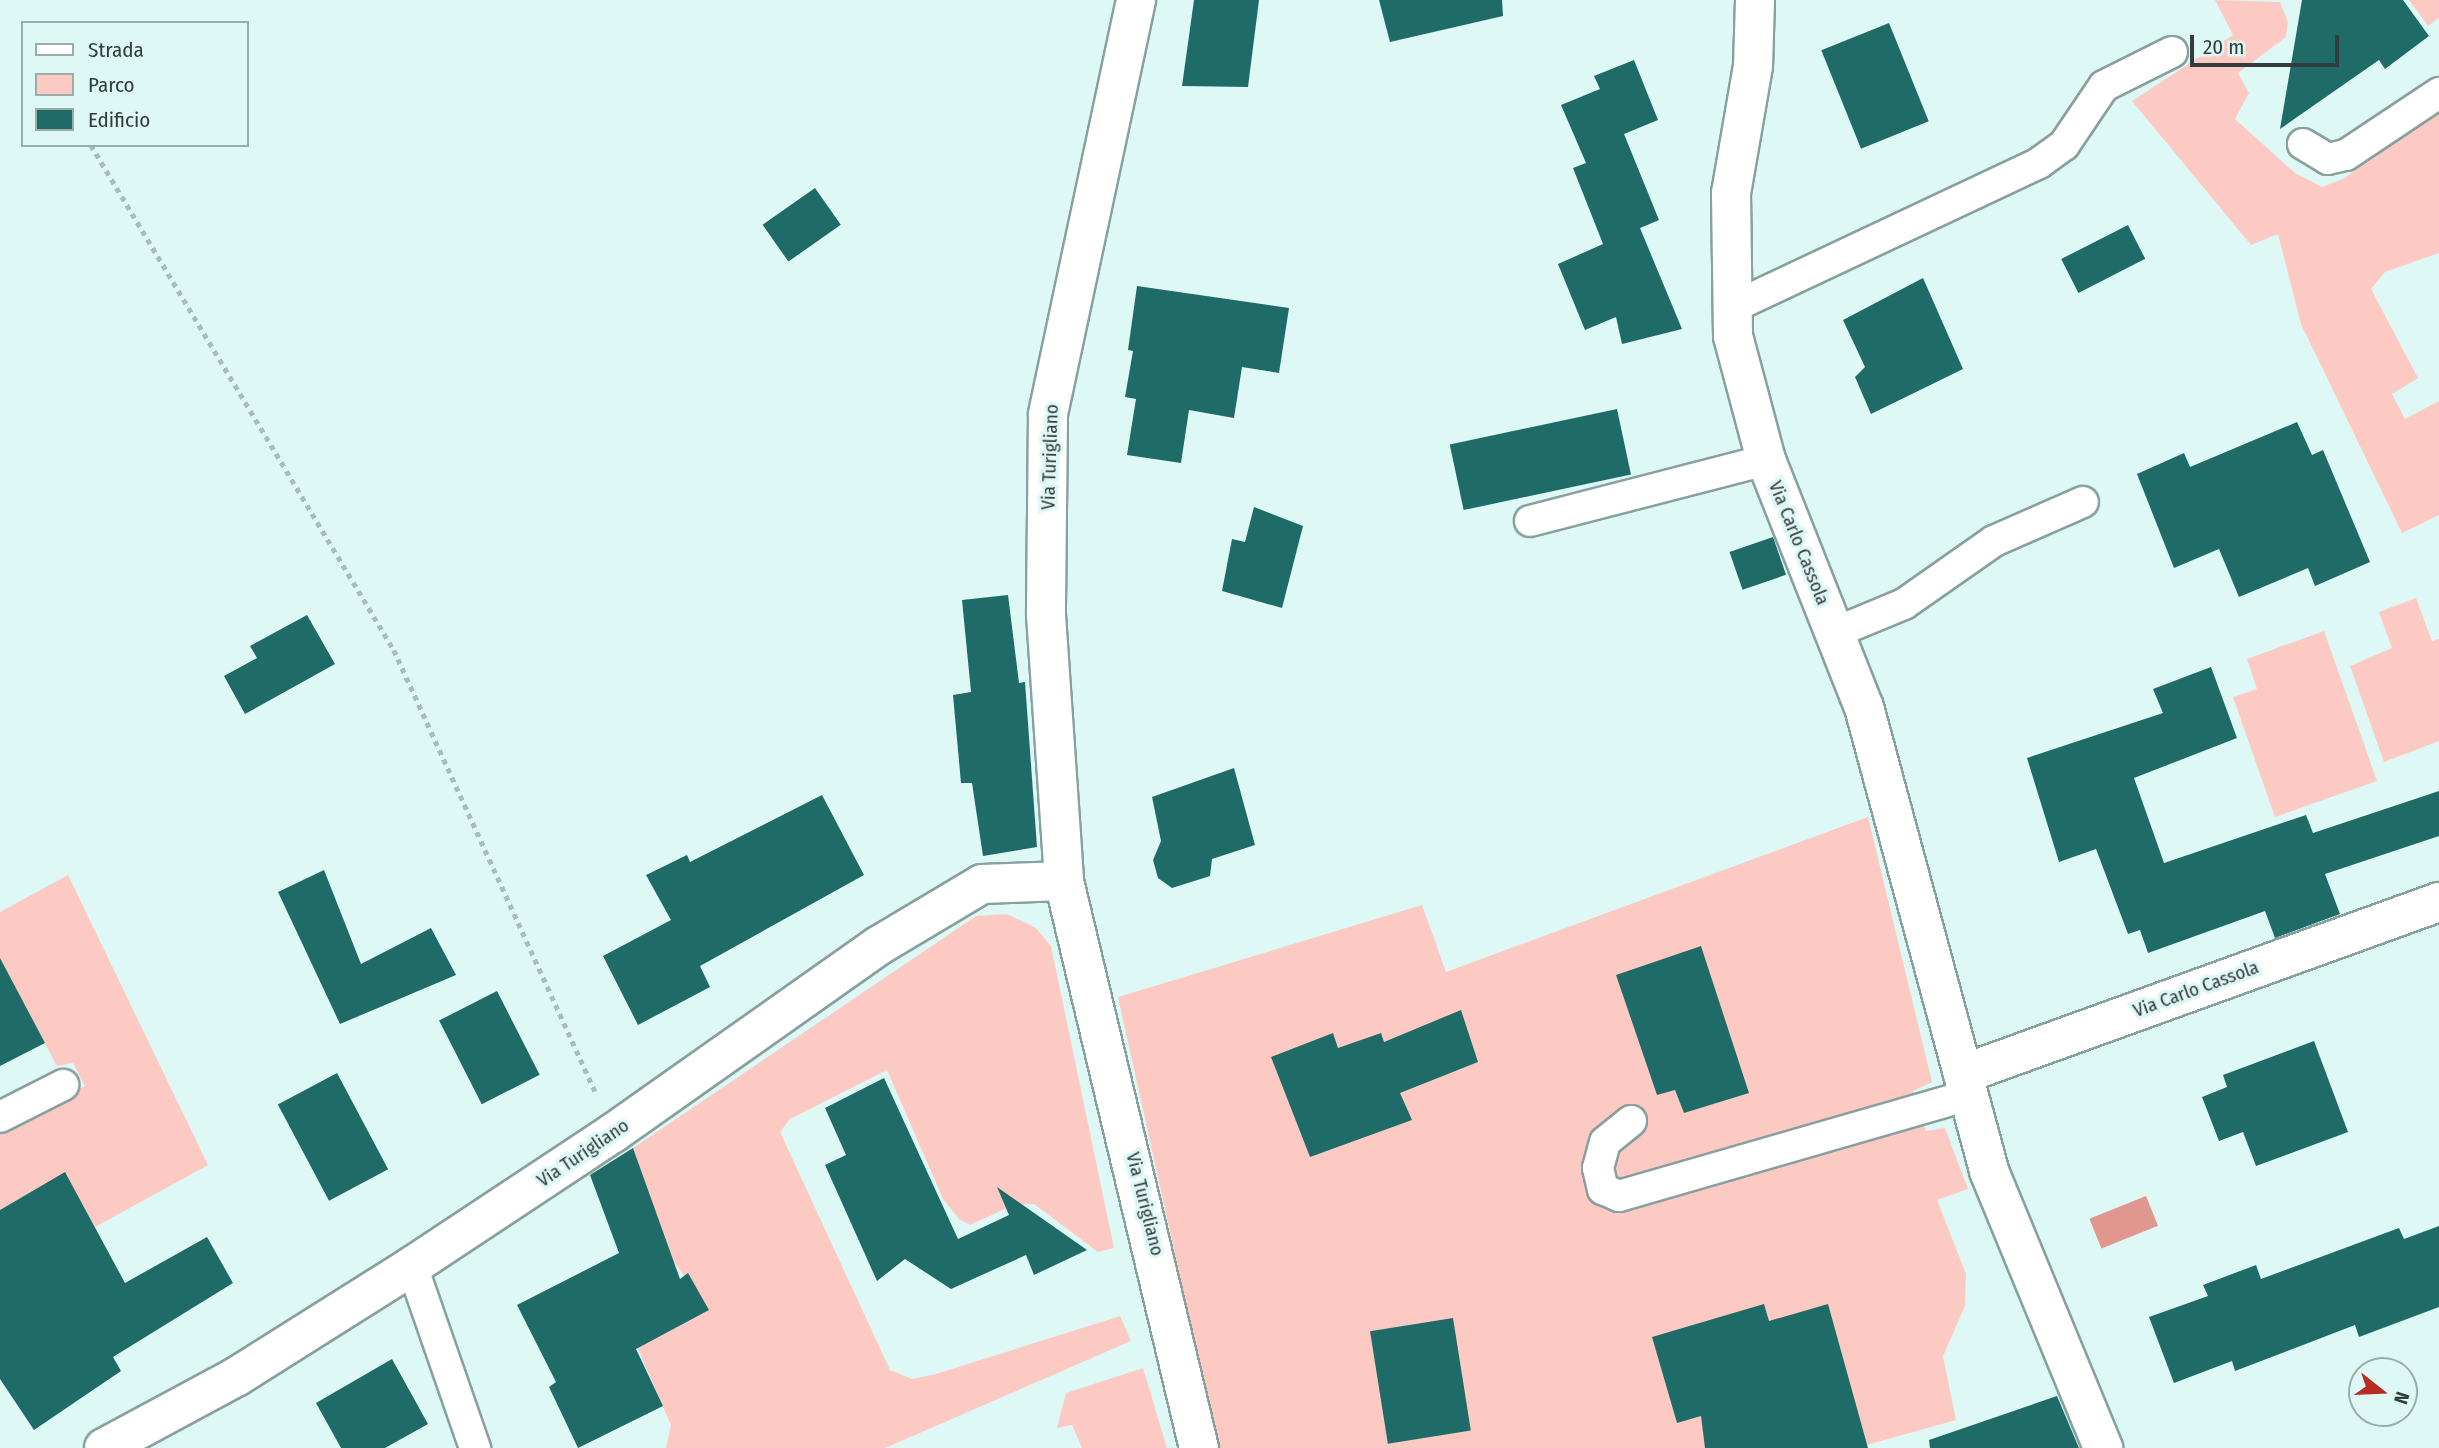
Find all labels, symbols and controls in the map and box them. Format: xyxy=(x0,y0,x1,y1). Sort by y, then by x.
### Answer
legend xyxy=(21,21,248,147)
scale bar xyxy=(2194,21,2343,65)
text: 20 m xyxy=(2203,34,2244,60)
text: Strada xyxy=(88,37,144,63)
text: Parco xyxy=(88,72,135,98)
text: Edificio xyxy=(88,107,150,133)
street label: Via Turigliano xyxy=(1037,404,1063,510)
street label: Via Carlo Cassola xyxy=(1764,478,1834,608)
street label: Via Carlo Cassola xyxy=(2130,956,2262,1022)
street label: Via Turigliano xyxy=(533,1114,633,1192)
street label: Via Turigliano xyxy=(1121,1150,1169,1258)
north arrow xyxy=(2348,1357,2418,1427)
text: N xyxy=(2389,1389,2414,1407)

